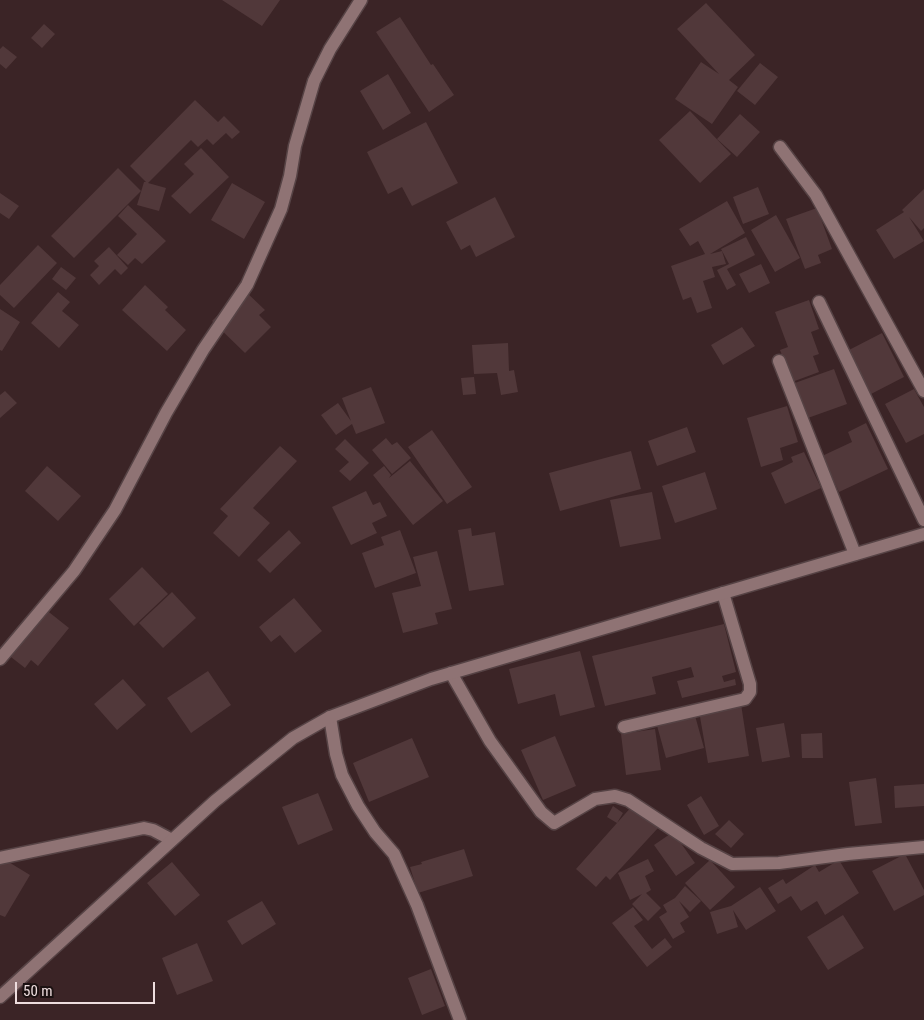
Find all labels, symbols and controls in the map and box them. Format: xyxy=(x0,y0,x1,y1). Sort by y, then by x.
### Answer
scale bar xyxy=(18,972,158,1004)
text: 50 m xyxy=(23,982,53,1000)

